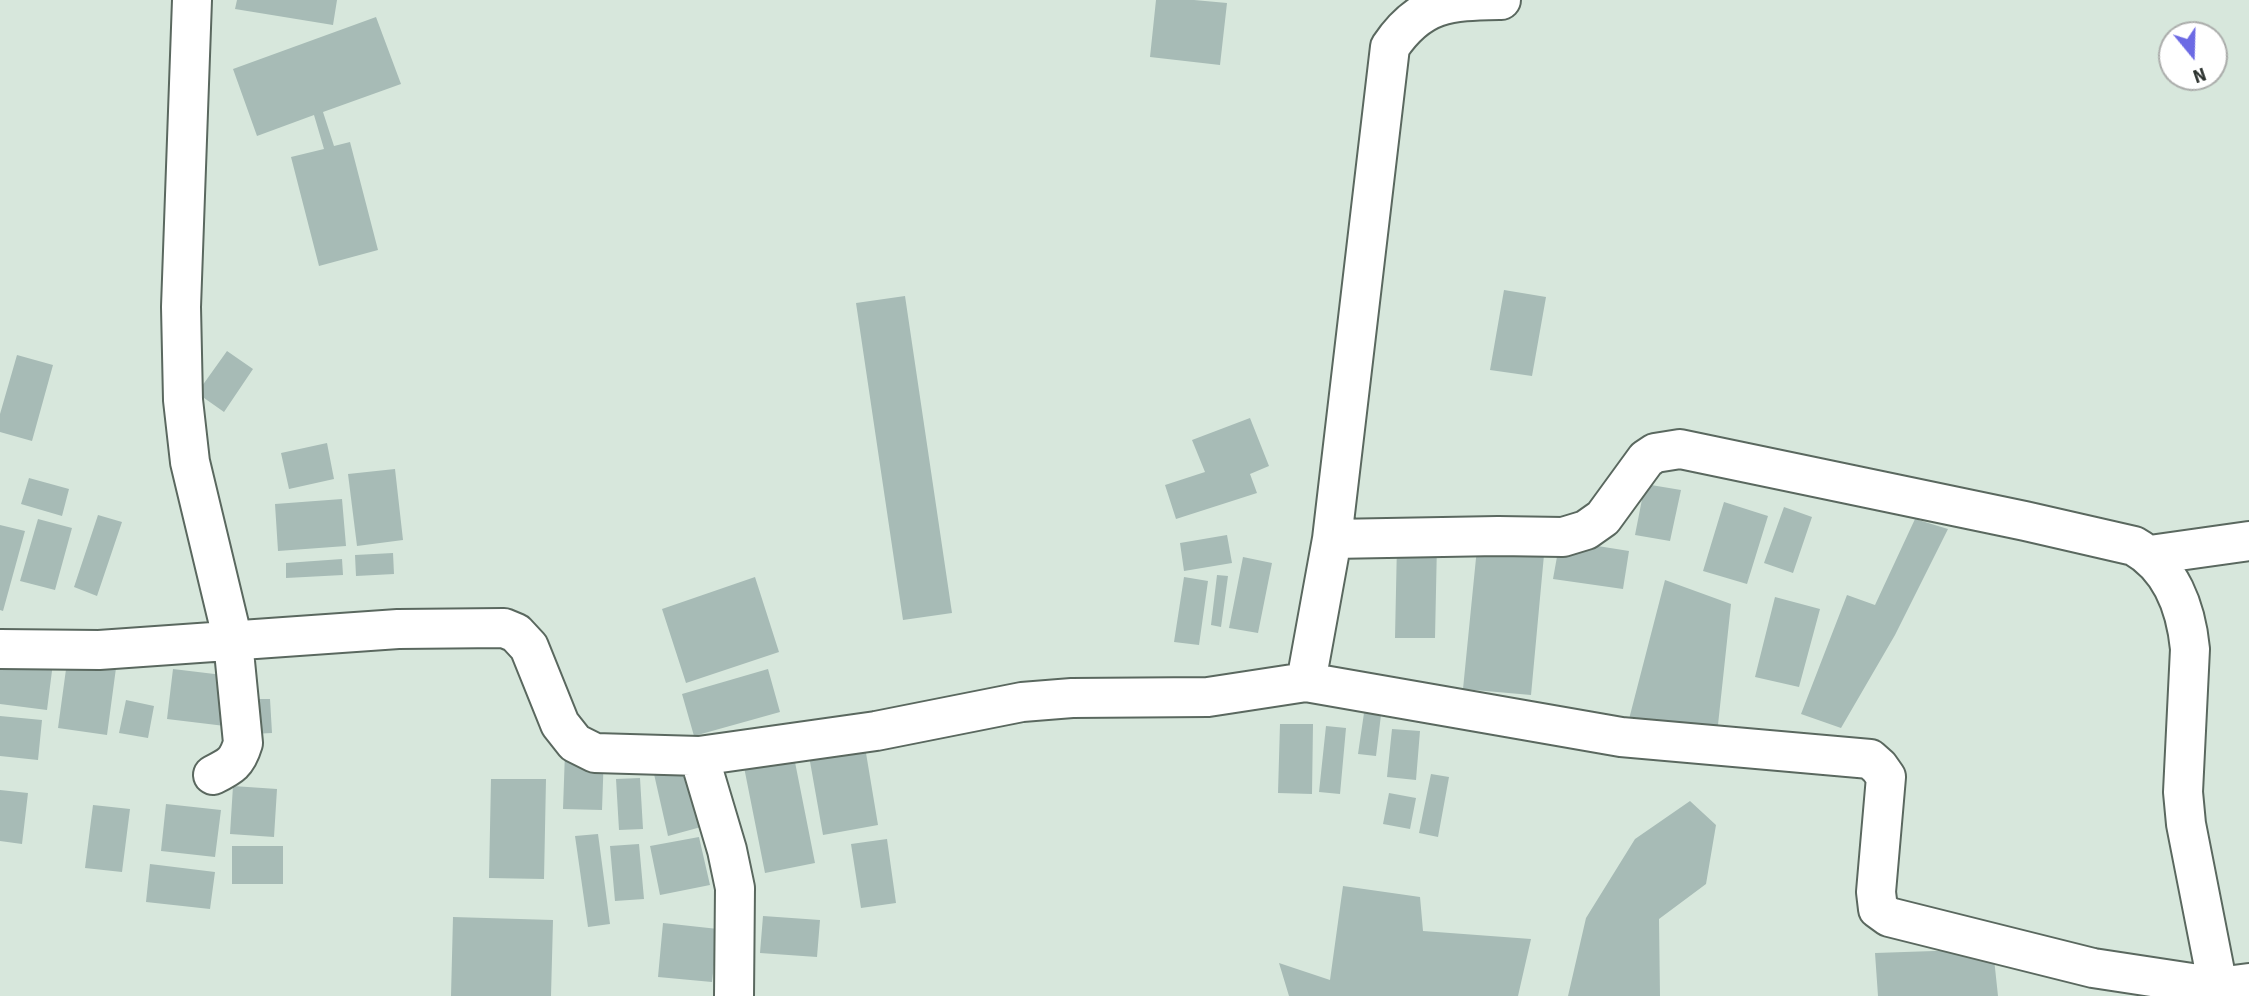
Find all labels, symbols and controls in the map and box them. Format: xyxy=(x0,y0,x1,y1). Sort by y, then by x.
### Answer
north arrow xyxy=(2158,21,2228,91)
text: N xyxy=(2189,60,2210,89)

